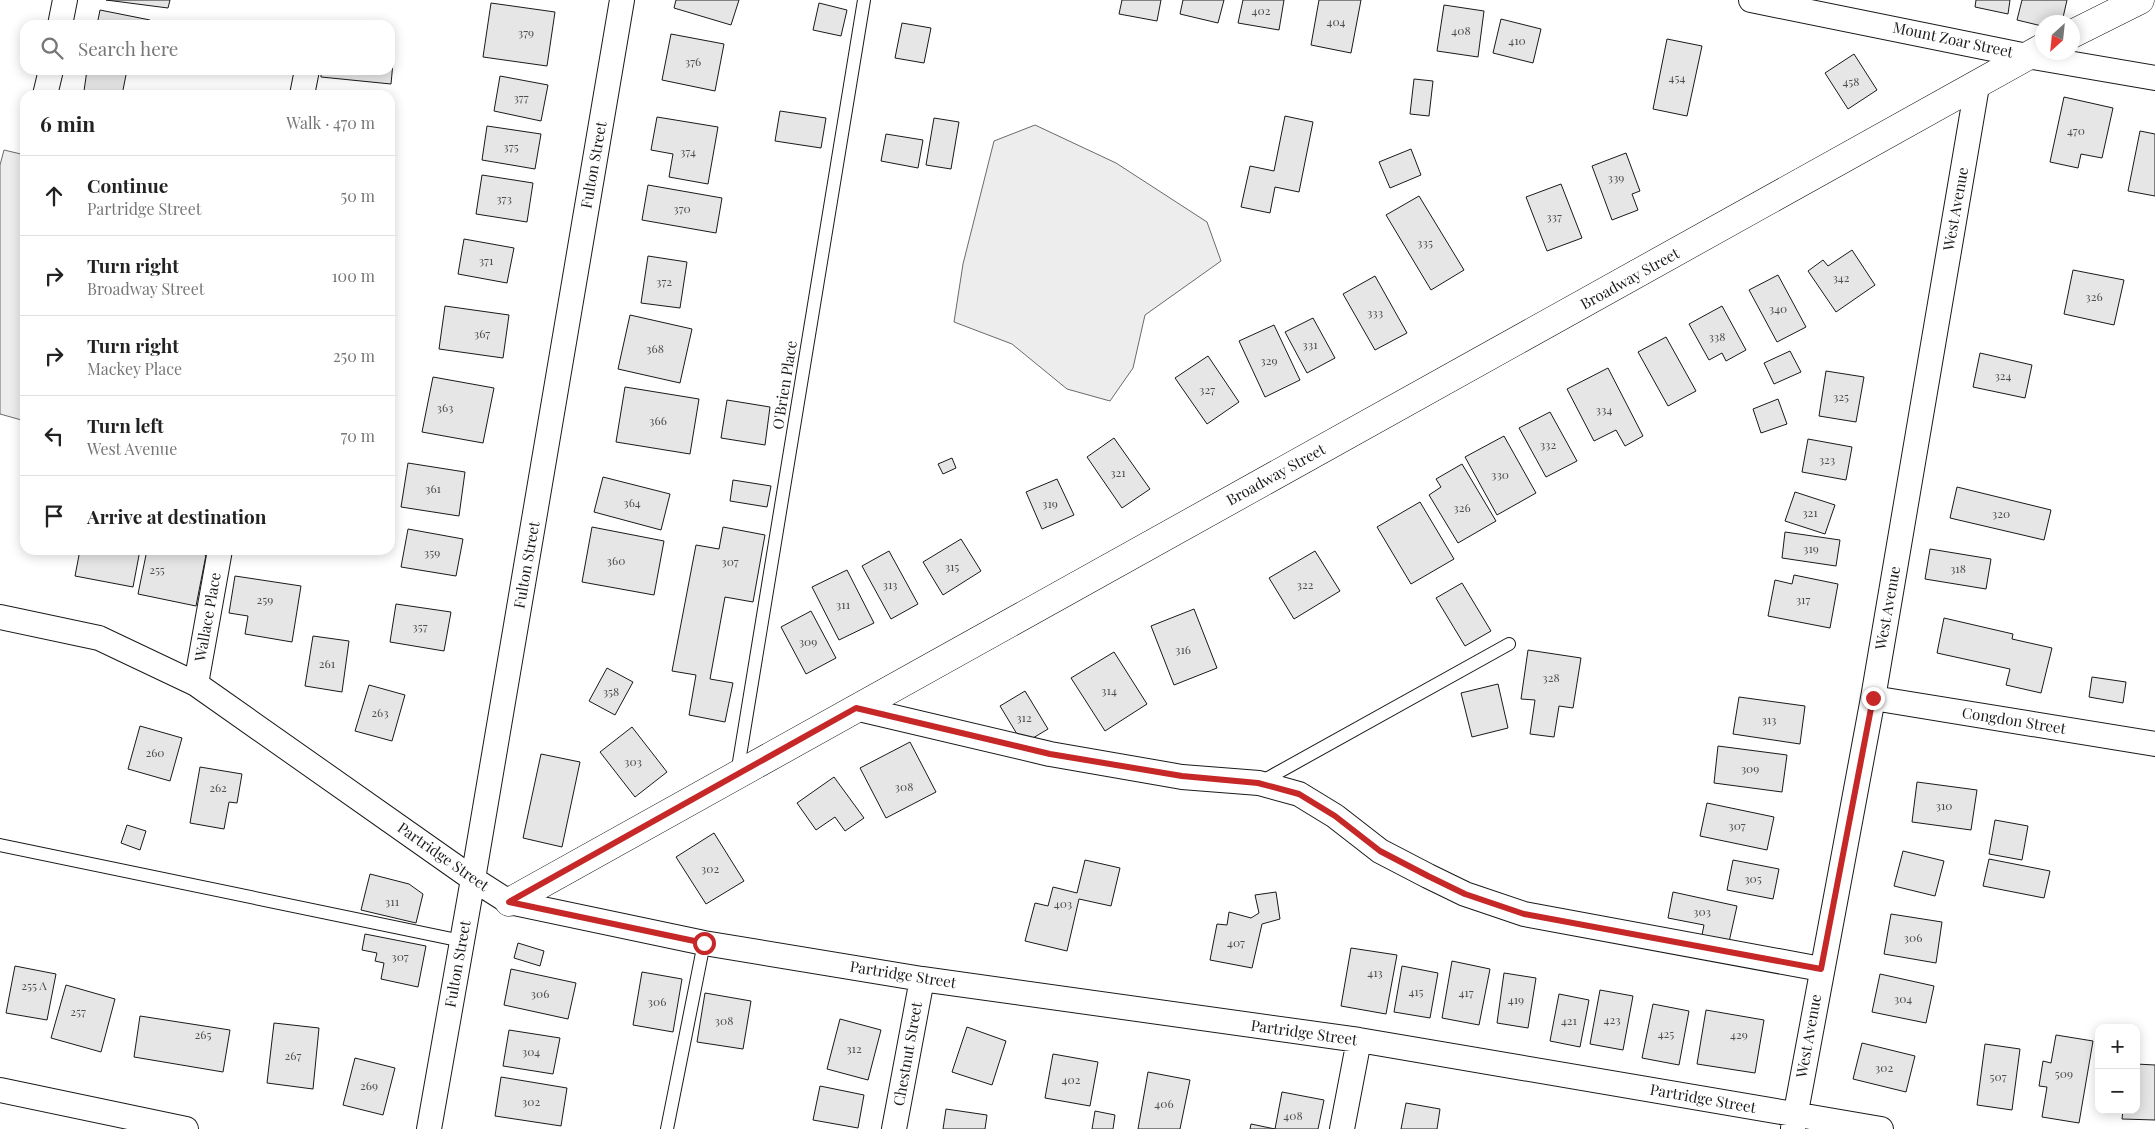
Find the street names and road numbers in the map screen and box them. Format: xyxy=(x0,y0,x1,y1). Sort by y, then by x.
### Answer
street label: Mount Zoar Street xyxy=(1891,17,2016,62)
street label: Fulton Street xyxy=(576,119,611,210)
street label: West Avenue xyxy=(1938,165,1972,253)
street label: Broadway Street xyxy=(1577,242,1683,314)
street label: O'Brien Place xyxy=(767,339,801,431)
street label: Broadway Street xyxy=(1223,438,1329,510)
street label: Fulton Street xyxy=(509,519,544,610)
street label: West Avenue xyxy=(1870,564,1904,652)
street label: Wallace Place xyxy=(189,571,225,664)
street label: Congdon Street xyxy=(1961,702,2068,738)
street label: Partridge Street xyxy=(394,817,494,896)
street label: Fulton Street xyxy=(440,918,475,1009)
street label: Partridge Street xyxy=(849,956,958,992)
street label: West Avenue xyxy=(1791,992,1825,1080)
street label: Chestnut Street xyxy=(888,999,926,1108)
street label: Partridge Street xyxy=(1250,1015,1359,1049)
street label: Partridge Street xyxy=(1649,1079,1758,1117)

